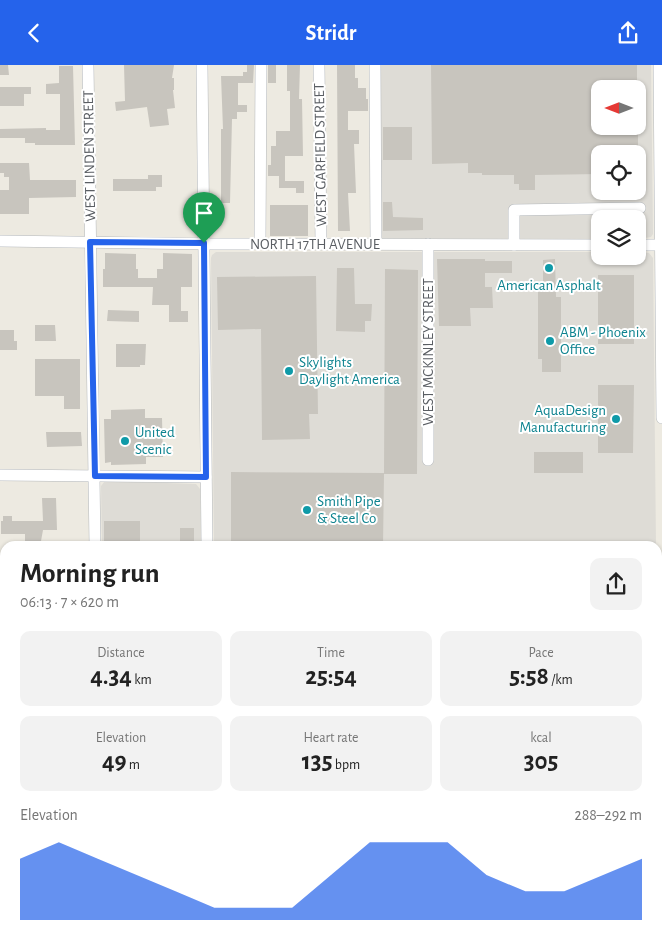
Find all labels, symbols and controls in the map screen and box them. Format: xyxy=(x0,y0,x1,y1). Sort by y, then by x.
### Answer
icon: back xyxy=(20,19,48,47)
icon: share xyxy=(614,19,642,47)
text: Stridr xyxy=(305,22,357,44)
north arrow xyxy=(591,80,646,135)
map controls xyxy=(591,80,646,265)
street label: WEST GARFIELD STREET xyxy=(312,82,329,227)
street label: WEST LINDEN STREET xyxy=(81,89,98,222)
button: locate xyxy=(591,145,646,200)
pin xyxy=(183,192,225,243)
icon: arrive xyxy=(190,199,218,227)
button: layers xyxy=(591,210,646,265)
street label: NORTH 17TH AVENUE xyxy=(250,237,380,252)
marker: American Asphalt xyxy=(543,262,555,274)
street label: WEST MCKINLEY STREET xyxy=(421,278,436,426)
place label: American Asphalt xyxy=(497,278,601,293)
place label: ABM - Phoenix Office xyxy=(560,325,646,357)
marker: ABM - Phoenix Office xyxy=(544,335,556,347)
place label: Skylights Daylight America xyxy=(299,355,400,387)
marker: Skylights Daylight America xyxy=(283,365,295,377)
place label: AquaDesign Manufacturing xyxy=(519,403,607,435)
marker: AquaDesign Manufacturing xyxy=(610,413,622,425)
place label: United Scenic xyxy=(135,425,175,457)
marker: United Scenic xyxy=(119,435,131,447)
place label: Smith Pipe & Steel Co xyxy=(317,494,381,526)
marker: Smith Pipe & Steel Co xyxy=(301,504,313,516)
button: share xyxy=(590,558,642,610)
text: Morning run xyxy=(20,560,160,588)
text: 06:13 · 7 × 620 m xyxy=(20,594,119,610)
text: Distance xyxy=(97,646,145,660)
text: Time xyxy=(317,646,345,660)
text: Pace xyxy=(528,646,554,660)
text: 4.34 xyxy=(90,664,132,689)
text: 25:54 xyxy=(305,664,357,689)
text: 5:58 xyxy=(509,664,549,689)
text: km xyxy=(132,673,152,687)
text: /km xyxy=(549,673,573,687)
text: Elevation xyxy=(96,731,146,745)
text: Heart rate xyxy=(304,731,358,745)
text: kcal xyxy=(530,731,552,745)
text: 49 xyxy=(102,749,127,774)
text: 135 xyxy=(302,749,332,774)
text: 305 xyxy=(524,749,558,774)
text: m xyxy=(127,758,140,772)
text: bpm xyxy=(332,758,360,772)
text: Elevation xyxy=(20,807,78,823)
text: 288–292 m xyxy=(574,807,642,823)

